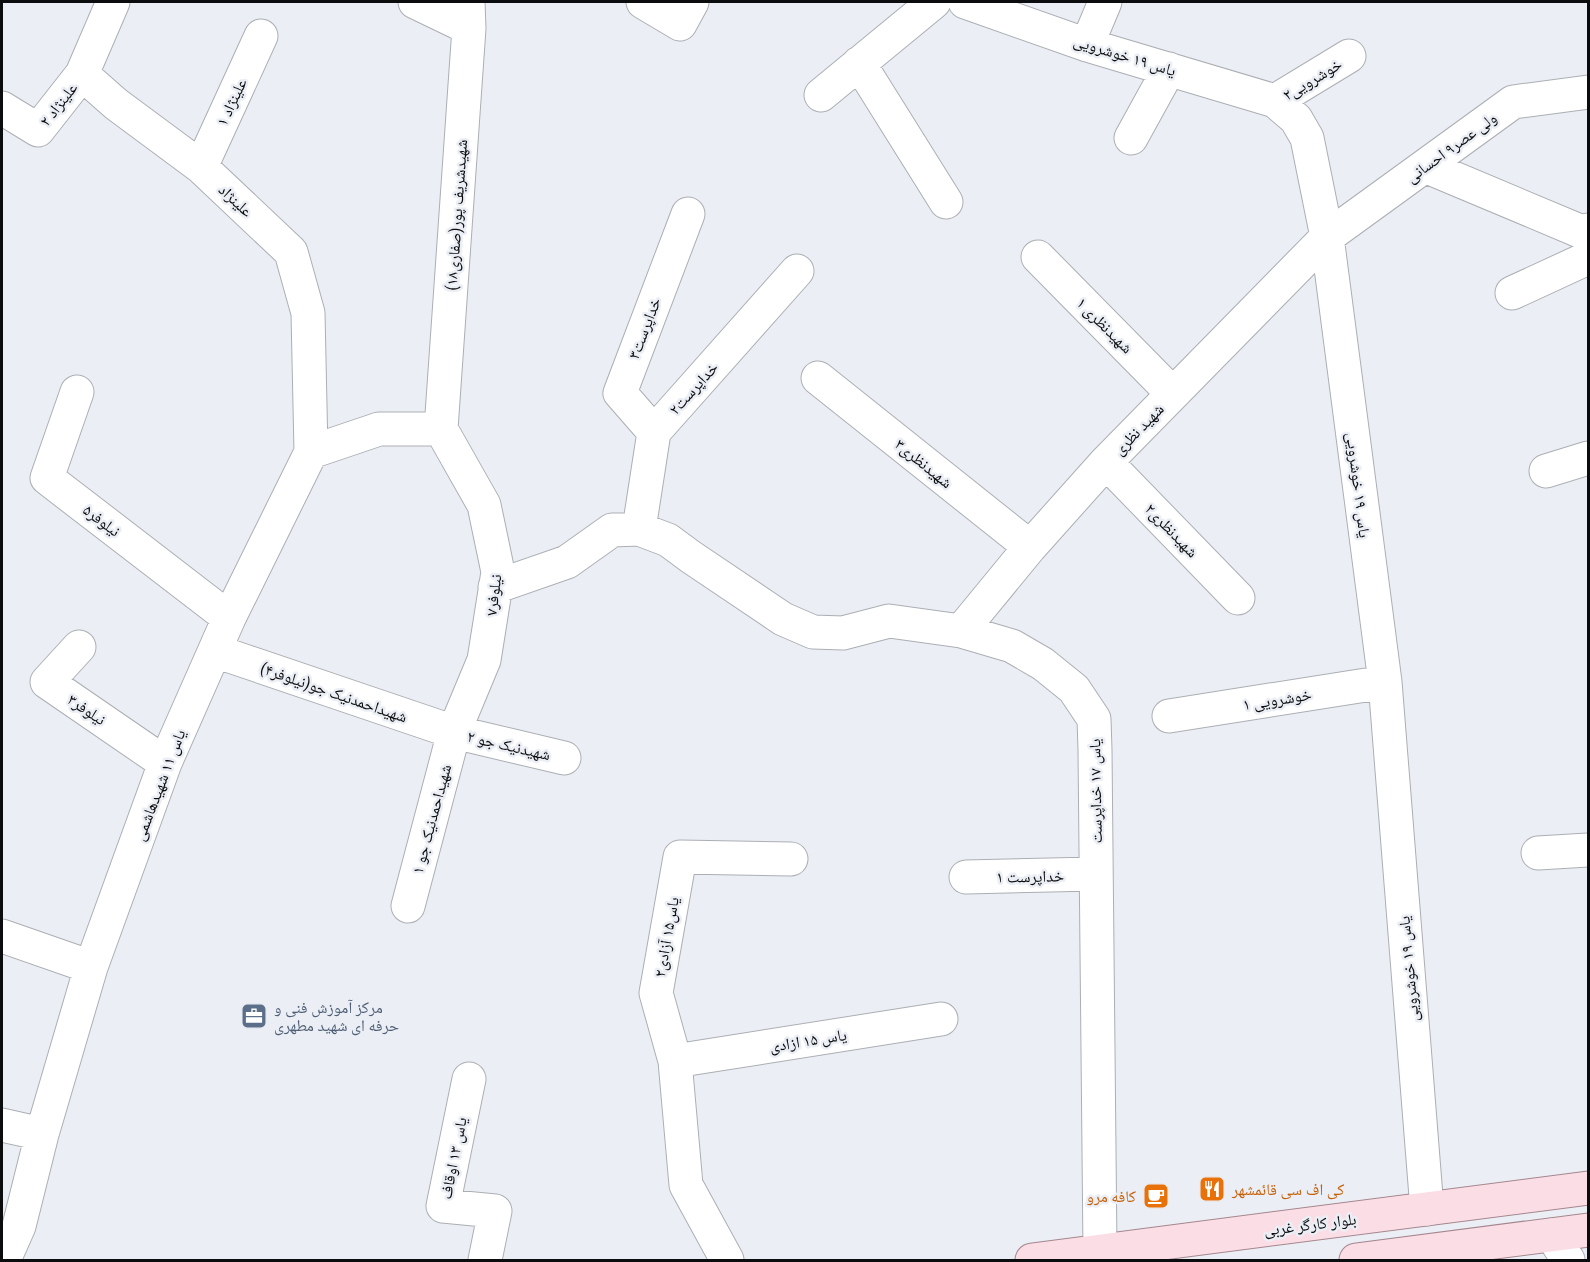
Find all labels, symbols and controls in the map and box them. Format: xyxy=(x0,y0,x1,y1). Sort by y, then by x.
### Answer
street label: یاس ۱۹ خوشرویی xyxy=(1071,31,1178,81)
street label: خوشرویی۲ xyxy=(1279,54,1346,105)
street label: علینژاد ۱ xyxy=(212,75,251,129)
street label: علینژاد ۲ xyxy=(35,79,81,130)
street label: ولی عصر۹ احسانی xyxy=(1402,108,1501,187)
street label: شهیدشریف پور(صفاری۱۸) xyxy=(442,139,472,291)
street label: علینژاد xyxy=(215,180,257,221)
street label: شهیدنظری ۱ xyxy=(1072,293,1137,358)
street label: خداپرست۳ xyxy=(624,295,665,362)
street label: خداپرست۲ xyxy=(665,358,722,419)
street label: شهید نظری xyxy=(1109,400,1168,460)
street label: یاس ۱۹ خوشرویی xyxy=(1342,431,1374,539)
street label: شهیدنظری۳ xyxy=(891,435,956,493)
street label: شهیدنظری۲ xyxy=(1140,499,1202,562)
street label: نیلوفر۵ xyxy=(79,500,124,541)
street label: نیلوفر۷ xyxy=(482,573,505,617)
street label: شهیداحمدنیک جو(نیلوفر۴) xyxy=(258,658,410,727)
street label: خوشرویی ۱ xyxy=(1241,685,1313,715)
street label: نیلوفر۳ xyxy=(64,690,109,729)
street label: یاس ۱۱ شهیدهاشمی xyxy=(129,727,190,844)
street label: شهیدنیک جو ۲ xyxy=(465,727,552,764)
street label: یاس ۱۷ خداپرست xyxy=(1085,739,1107,843)
street label: شهیداحمدنیک جو ۱ xyxy=(408,762,455,876)
street label: خداپرست ۱ xyxy=(996,866,1064,887)
street label: یاس۱۵ آزادی۲ xyxy=(650,895,684,979)
street label: یاس ۱۹ خوشرویی xyxy=(1394,915,1424,1023)
place label: مرکز آموزش فنی و حرفه ای شهید مطهری xyxy=(274,998,399,1036)
office icon: مرکز آموزش فنی و حرفه ای شهید مطهری xyxy=(239,1001,269,1031)
street label: یاس ۱۵ ازادی xyxy=(768,1025,848,1057)
street label: یاس ۱۳ اوقاف xyxy=(436,1115,472,1201)
restaurant icon: کی اف سی قائمشهر xyxy=(1197,1174,1227,1204)
place label: کی اف سی قائمشهر xyxy=(1231,1180,1345,1200)
cafe icon: کافه مرو xyxy=(1141,1181,1171,1211)
place label: کافه مرو xyxy=(1086,1187,1136,1206)
street label: بلوار کارگر غربی xyxy=(1263,1209,1358,1241)

